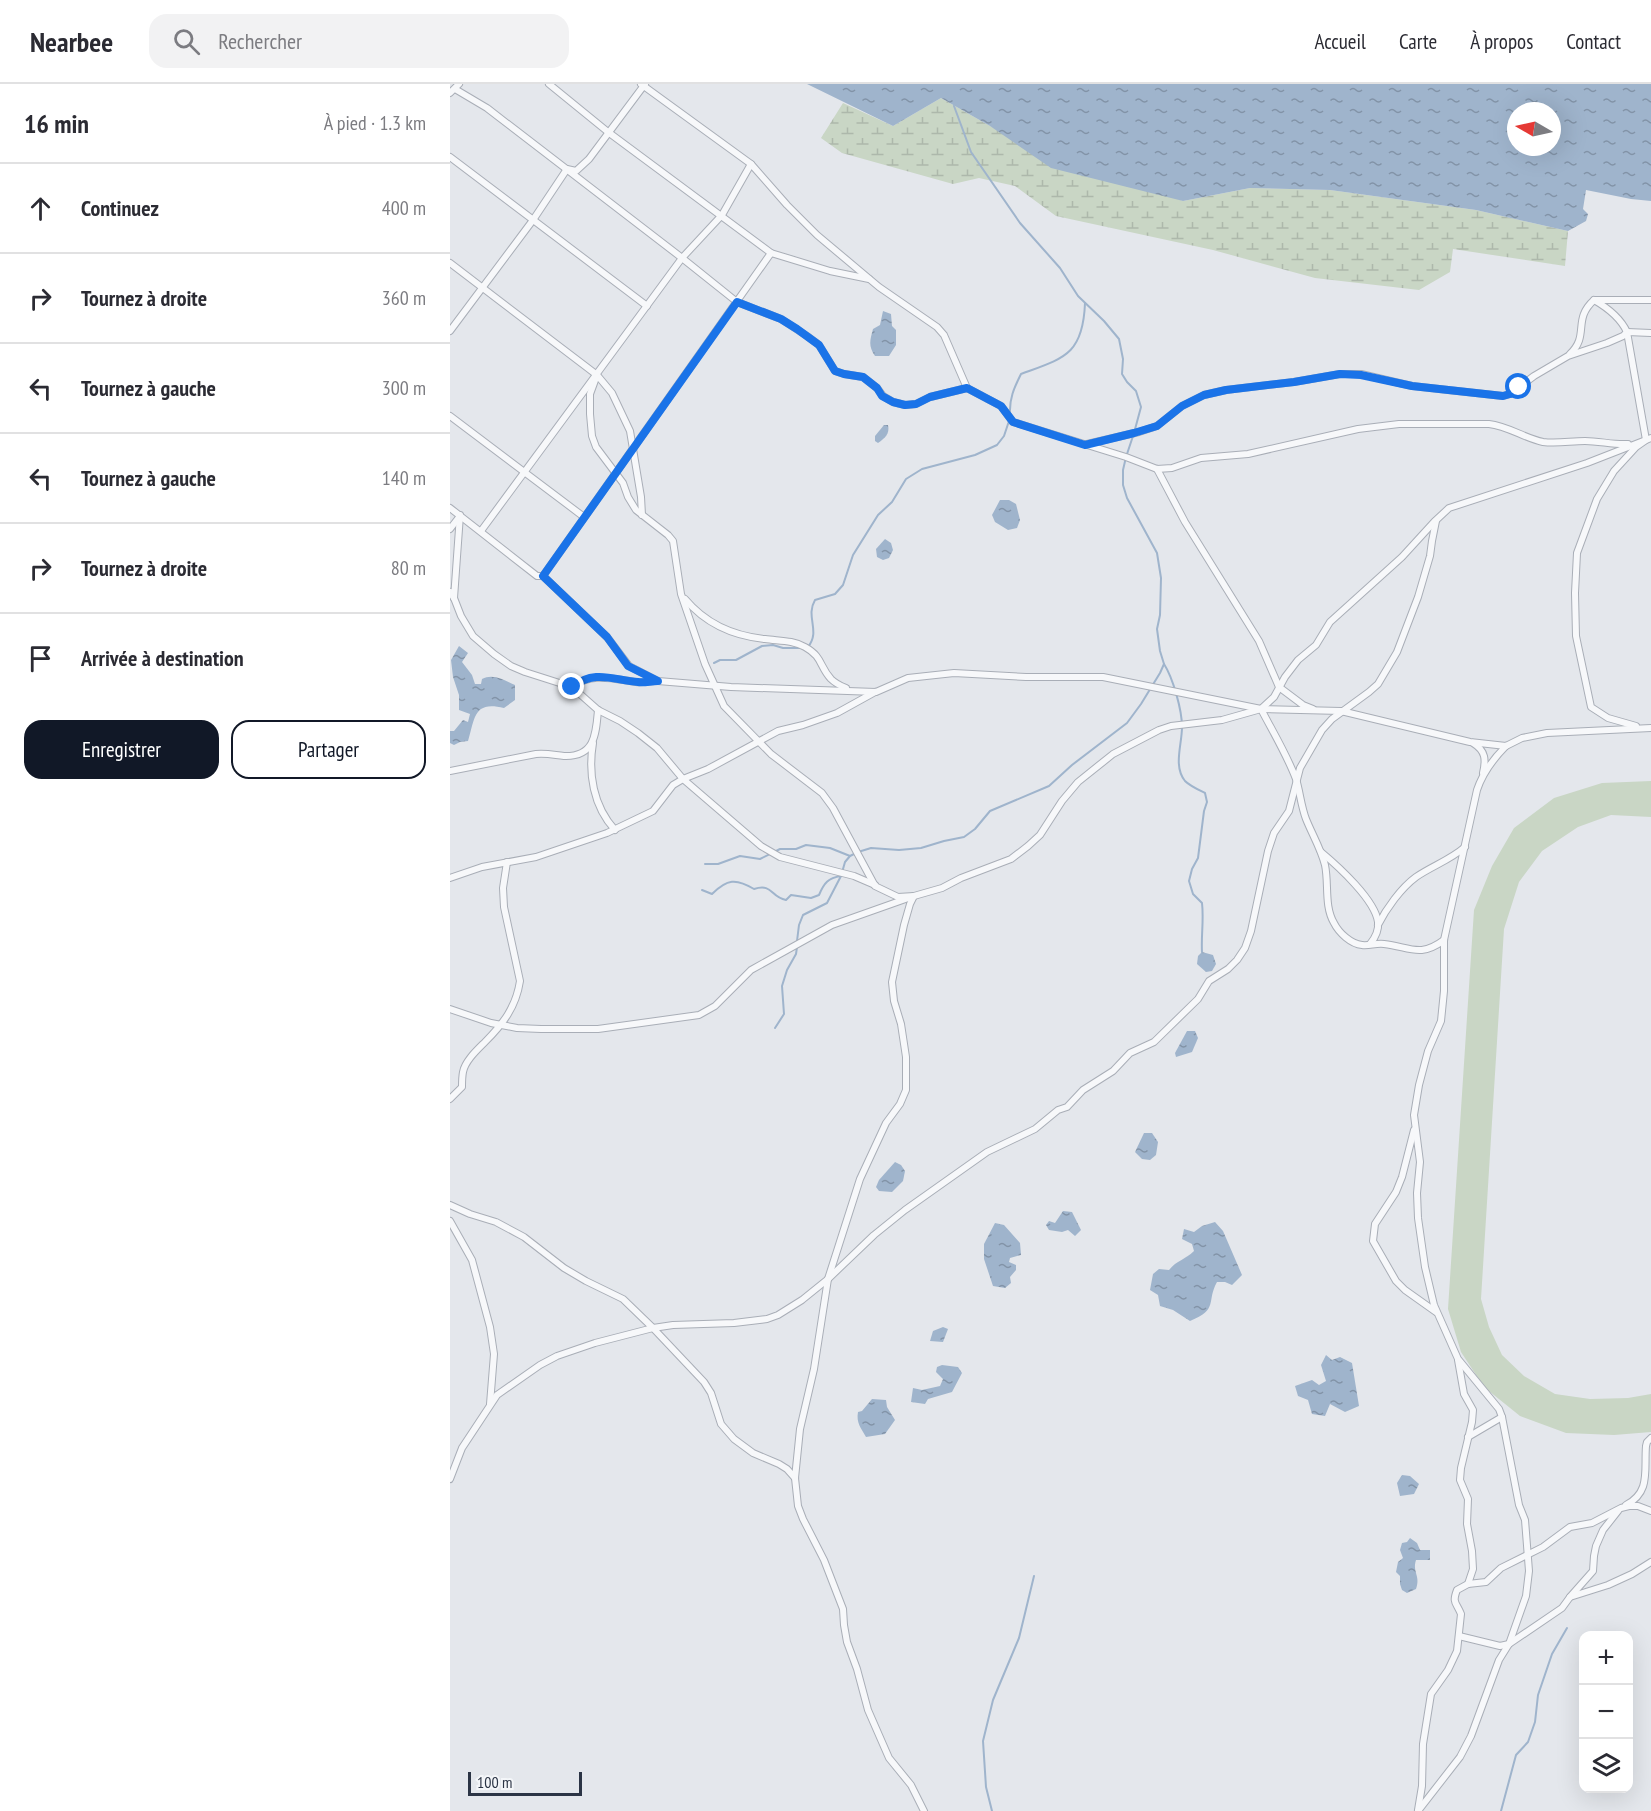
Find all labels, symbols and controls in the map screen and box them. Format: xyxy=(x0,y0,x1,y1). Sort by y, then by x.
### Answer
search box xyxy=(149,14,569,68)
text: Nearbee xyxy=(30,23,113,60)
icon: search xyxy=(170,25,203,58)
text: Rechercher xyxy=(218,27,302,55)
text: Accueil xyxy=(1314,28,1366,55)
text: Carte xyxy=(1399,28,1437,55)
text: À propos xyxy=(1470,28,1533,55)
text: Contact xyxy=(1566,28,1621,55)
north arrow xyxy=(1507,102,1561,156)
text: 16 min xyxy=(24,107,89,140)
text: À pied · 1.3 km xyxy=(324,110,426,136)
icon: ahead xyxy=(24,192,57,225)
text: Continuez xyxy=(81,194,159,222)
text: 400 m xyxy=(382,195,426,221)
icon: right xyxy=(24,282,57,315)
text: Tournez à droite xyxy=(81,284,207,312)
text: 360 m xyxy=(382,285,426,311)
icon: left xyxy=(24,372,57,405)
route start xyxy=(1505,373,1531,399)
text: Tournez à gauche xyxy=(81,374,216,402)
text: 300 m xyxy=(382,375,426,401)
icon: left xyxy=(24,462,57,495)
text: Tournez à gauche xyxy=(81,464,216,492)
text: 140 m xyxy=(382,465,426,491)
icon: right xyxy=(24,552,57,585)
text: Tournez à droite xyxy=(81,554,207,582)
text: 80 m xyxy=(391,555,426,581)
icon: arrive xyxy=(24,642,57,675)
text: Arrivée à destination xyxy=(81,644,244,672)
route end xyxy=(558,673,584,699)
button: Enregistrer xyxy=(24,720,219,779)
button: Partager xyxy=(231,720,426,779)
map controls xyxy=(1579,1631,1633,1793)
button: + xyxy=(1579,1631,1633,1685)
button: − xyxy=(1579,1685,1633,1739)
button: layers xyxy=(1579,1739,1633,1793)
scale bar xyxy=(468,1769,582,1796)
text: 100 m xyxy=(477,1772,512,1792)

